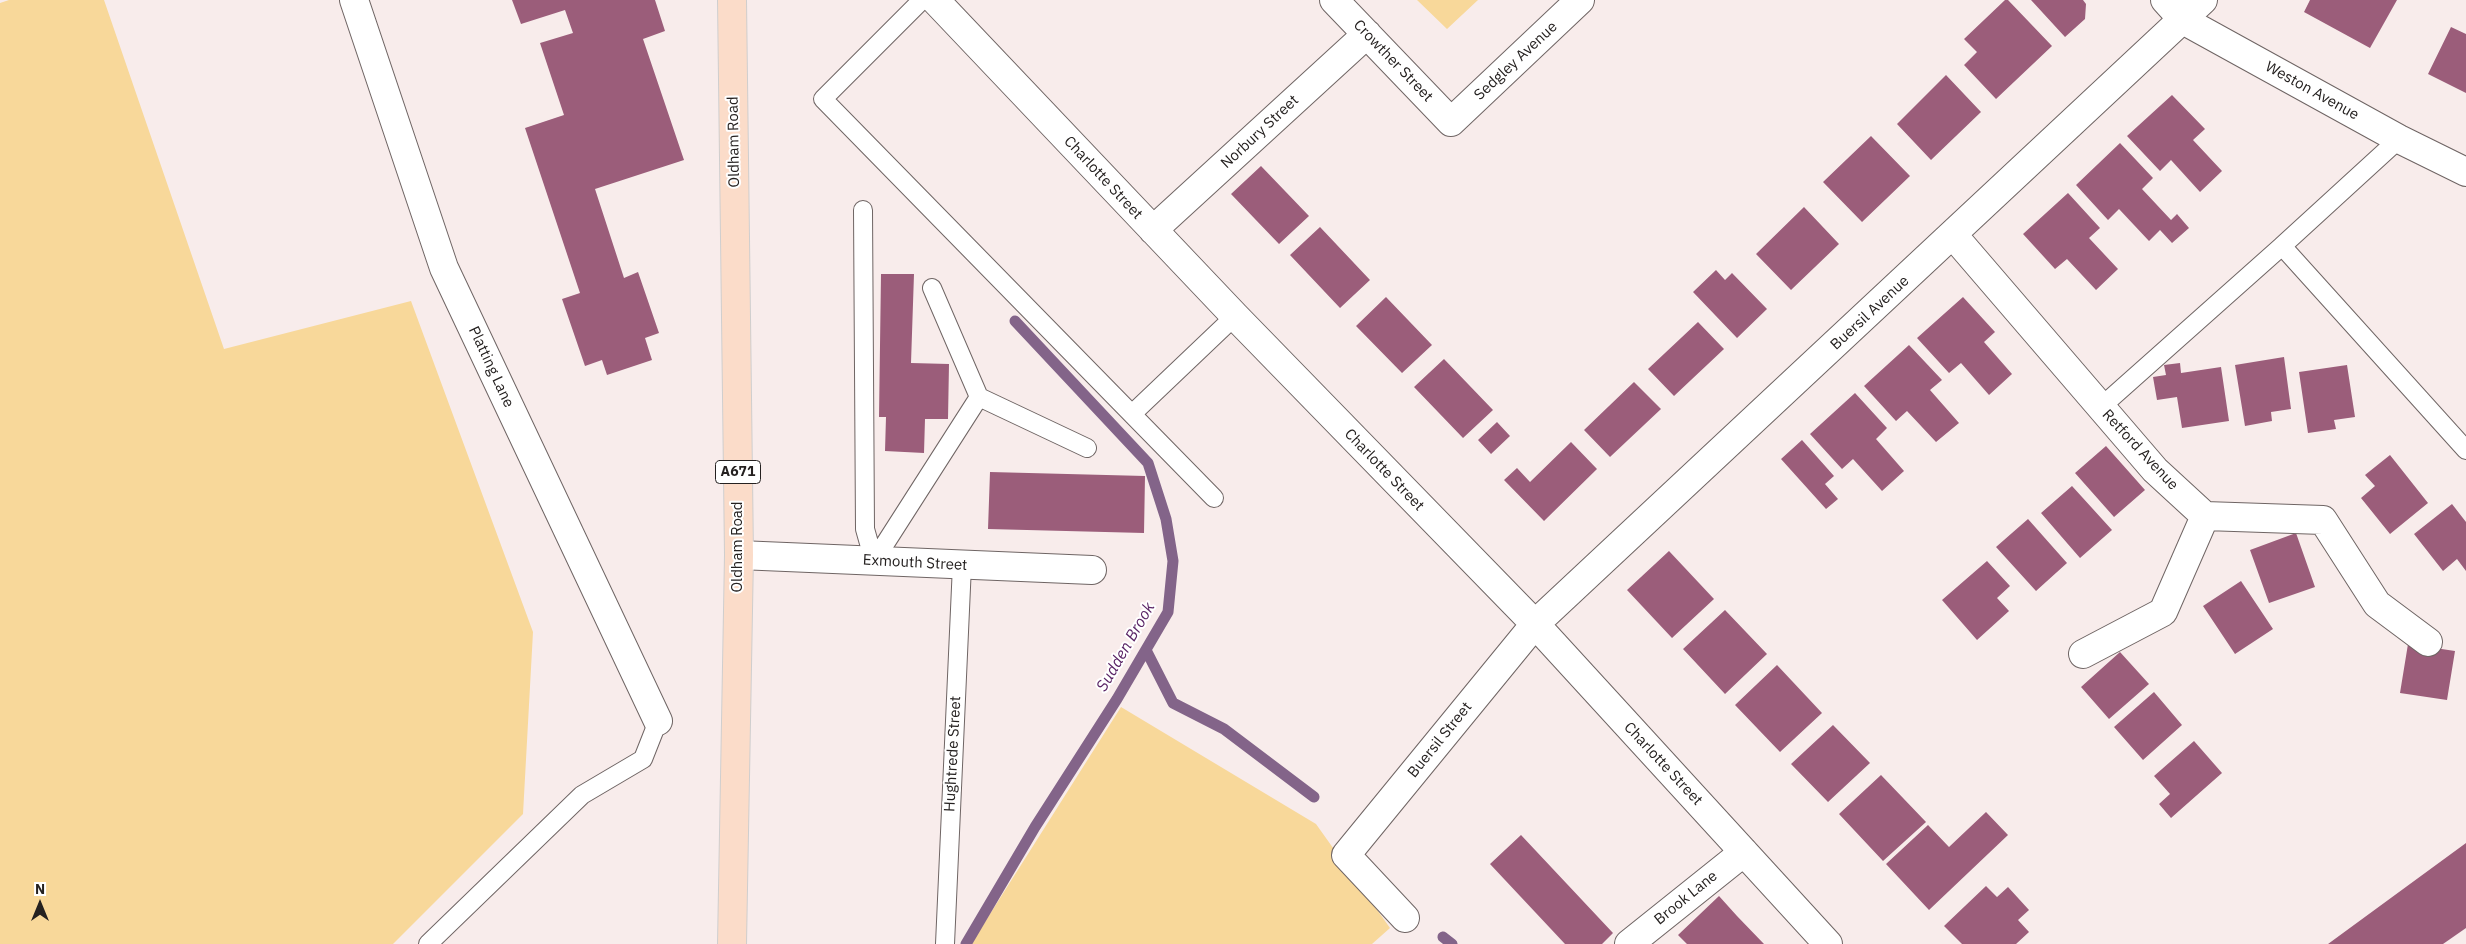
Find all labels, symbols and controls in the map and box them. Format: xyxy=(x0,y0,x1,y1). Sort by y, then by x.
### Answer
street label: Crowther Street xyxy=(1349,16,1437,106)
street label: Sedgley Avenue xyxy=(1471,18,1561,104)
street label: Weston Avenue xyxy=(2262,58,2362,124)
street label: Norbury Street xyxy=(1217,91,1303,173)
street label: Oldham Road xyxy=(724,96,744,188)
street label: Charlotte Street xyxy=(1060,133,1146,223)
street label: Buersil Avenue xyxy=(1827,272,1913,354)
street label: Platting Lane xyxy=(464,324,518,410)
street label: Retford Avenue xyxy=(2098,406,2182,494)
street label: Charlotte Street xyxy=(1340,425,1428,515)
road number: A671 xyxy=(716,461,760,484)
street label: Oldham Road xyxy=(729,501,747,593)
street label: Exmouth Street xyxy=(862,551,968,575)
water label: Sudden Brook xyxy=(1093,599,1159,695)
street label: Hughtrede Street xyxy=(941,696,965,812)
street label: Buersil Street xyxy=(1404,699,1476,781)
street label: Charlotte Street xyxy=(1620,719,1706,809)
street label: Brook Lane xyxy=(1651,867,1721,929)
north arrow xyxy=(15,879,65,929)
text: N xyxy=(35,880,45,898)

